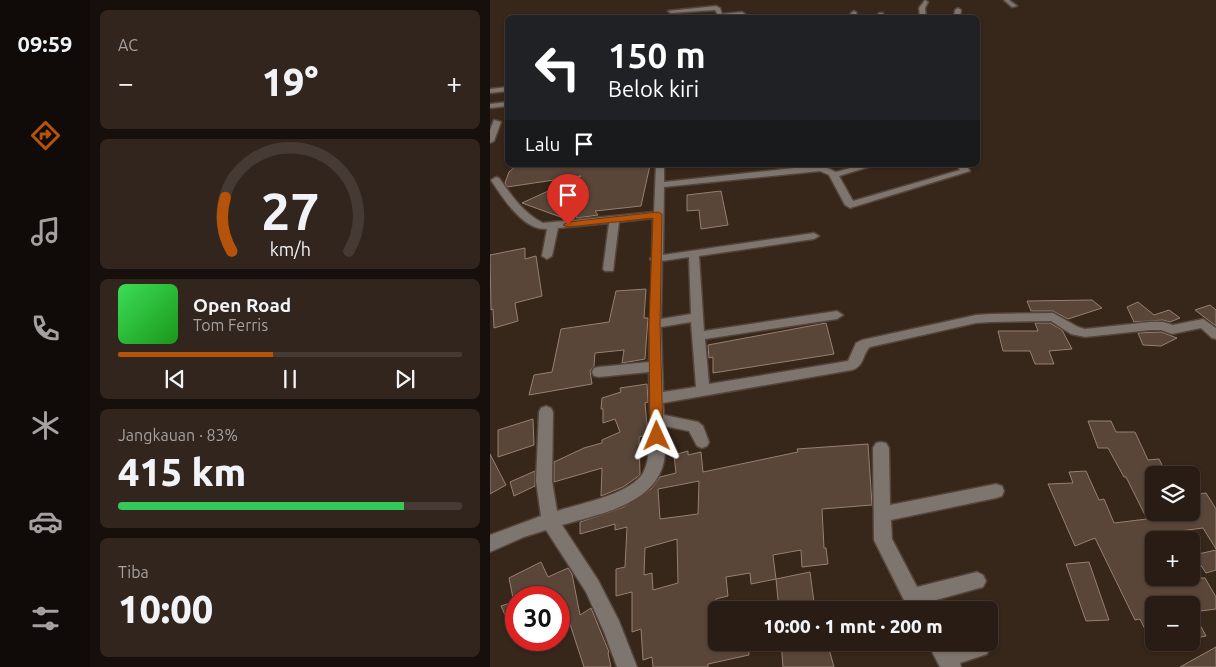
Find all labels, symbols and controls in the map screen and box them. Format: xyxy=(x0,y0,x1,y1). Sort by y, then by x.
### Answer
text: 09:59 xyxy=(17,31,73,56)
icon: left xyxy=(525,35,590,100)
text: 150 m xyxy=(608,35,706,75)
text: AC xyxy=(118,36,138,54)
text: 19° xyxy=(262,61,318,103)
text: − xyxy=(118,67,134,98)
text: + xyxy=(446,67,462,98)
text: Belok kiri xyxy=(608,76,699,101)
icon: directions xyxy=(28,118,63,153)
icon: arrive xyxy=(570,130,598,158)
text: Lalu xyxy=(525,133,560,155)
pin xyxy=(547,174,589,225)
icon: arrive xyxy=(554,181,582,209)
text: 27 xyxy=(261,182,319,240)
icon: music xyxy=(28,214,63,249)
text: km/h xyxy=(269,239,311,259)
text: Open Road xyxy=(193,294,291,316)
icon: phone xyxy=(28,311,63,346)
text: Tom Ferris xyxy=(193,316,268,334)
icon: previous xyxy=(161,365,189,393)
icon: pause xyxy=(276,365,304,393)
icon: next xyxy=(391,365,419,393)
icon: climate xyxy=(28,408,63,443)
position arrow xyxy=(630,409,682,461)
text: Jangkauan · 83% xyxy=(118,426,238,444)
text: 415 km xyxy=(118,451,246,493)
map controls xyxy=(1145,466,1200,651)
button: layers xyxy=(1145,466,1200,521)
icon: car xyxy=(28,504,63,539)
button: + xyxy=(1145,531,1200,586)
text: Tiba xyxy=(118,563,149,581)
speed limit sign: 30 xyxy=(505,586,570,651)
text: 10:00 xyxy=(118,588,213,630)
button: − xyxy=(1145,596,1200,651)
icon: filters xyxy=(28,601,63,636)
text: 10:00 · 1 mnt · 200 m xyxy=(763,615,943,637)

